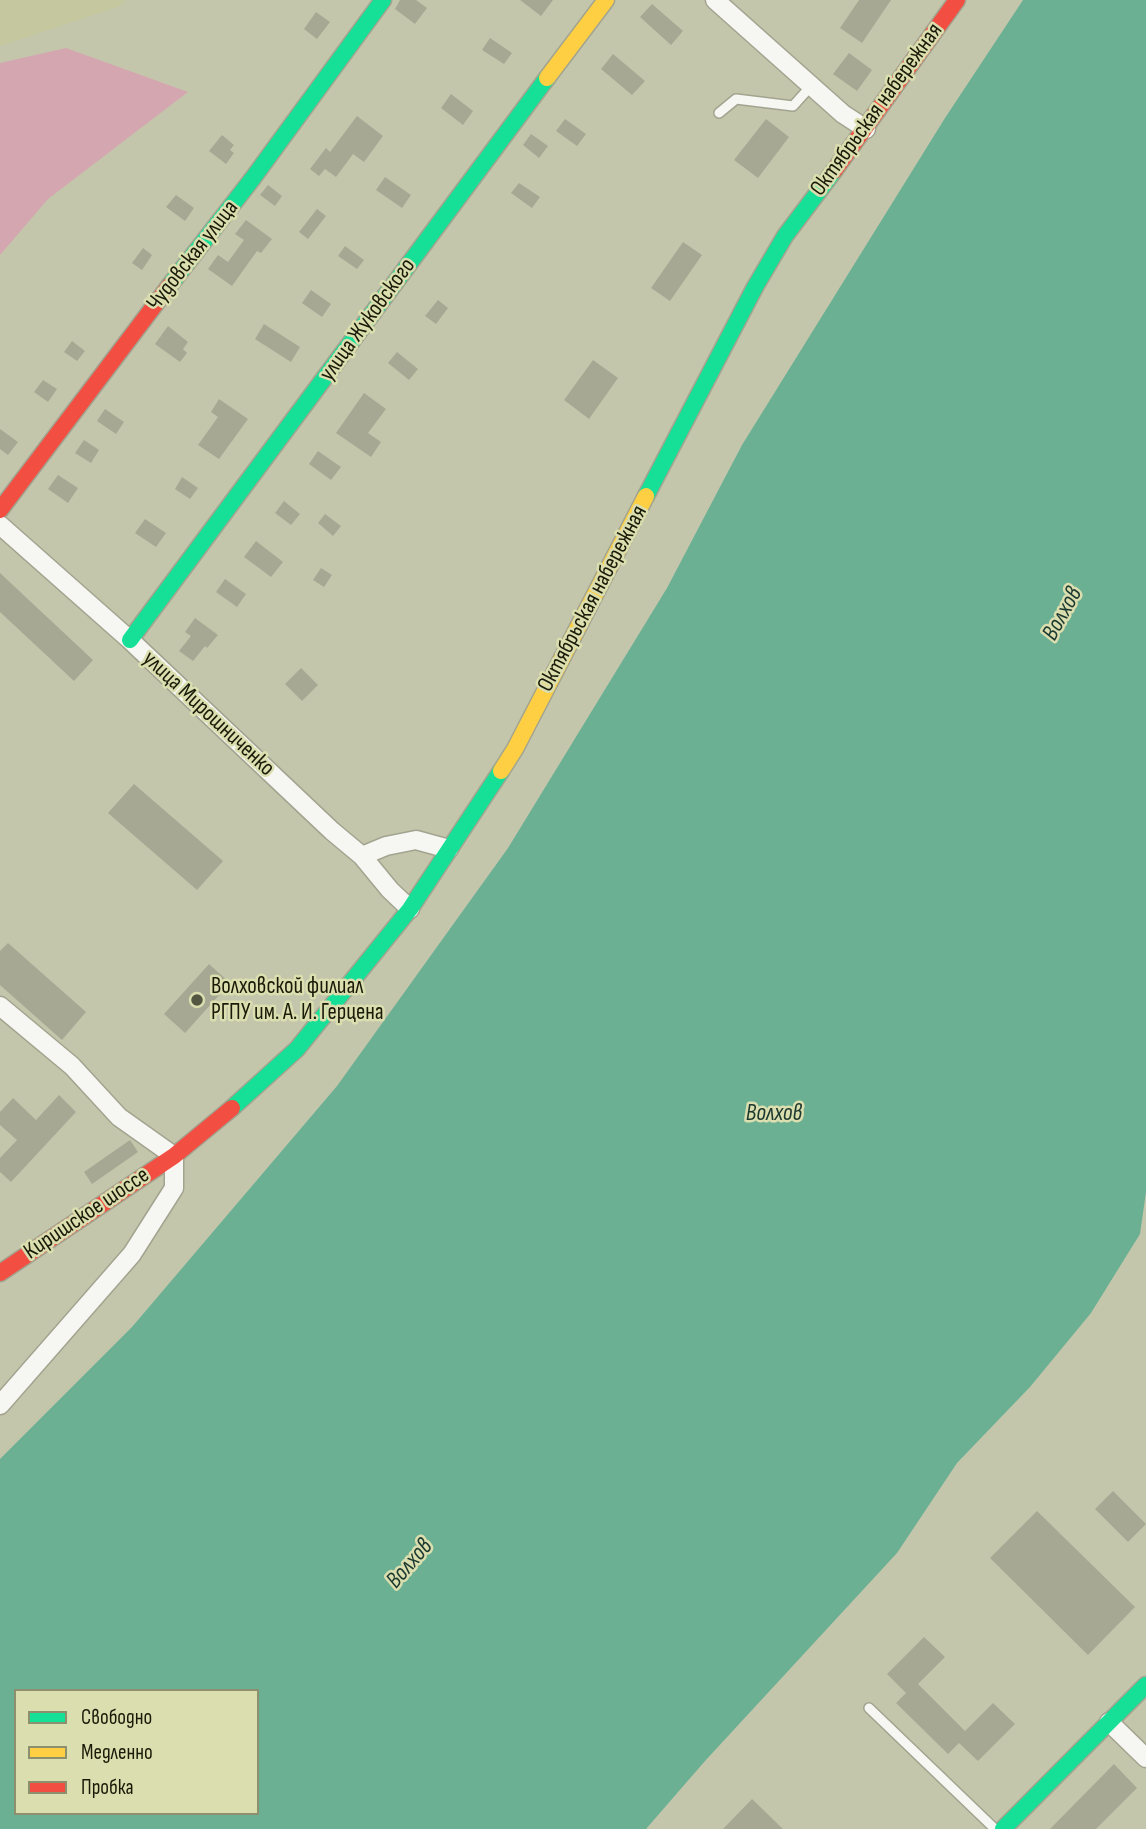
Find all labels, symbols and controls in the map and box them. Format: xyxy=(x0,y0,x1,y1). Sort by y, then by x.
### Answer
street label: Октябрьская набережная xyxy=(805,18,949,202)
street label: Чудовская улица xyxy=(141,195,245,317)
street label: улица Жуковского xyxy=(314,253,422,387)
street label: Октябрьская набережная xyxy=(532,501,654,697)
water label: Волхов xyxy=(1037,582,1089,646)
street label: улица Мирошниченко xyxy=(136,646,280,782)
place label: Волховской филиал РГПУ им. А. И. Герцена xyxy=(211,973,384,1027)
marker: Волховской филиал РГПУ им. А. И. Герцена xyxy=(189,992,205,1008)
water label: Волхов xyxy=(746,1100,802,1128)
street label: Киришское шоссе xyxy=(19,1162,155,1266)
water label: Волхов xyxy=(381,1533,439,1595)
legend xyxy=(14,1689,259,1815)
text: Свободно xyxy=(81,1705,152,1730)
text: Медленно xyxy=(81,1740,153,1765)
text: Пробка xyxy=(81,1775,134,1800)

